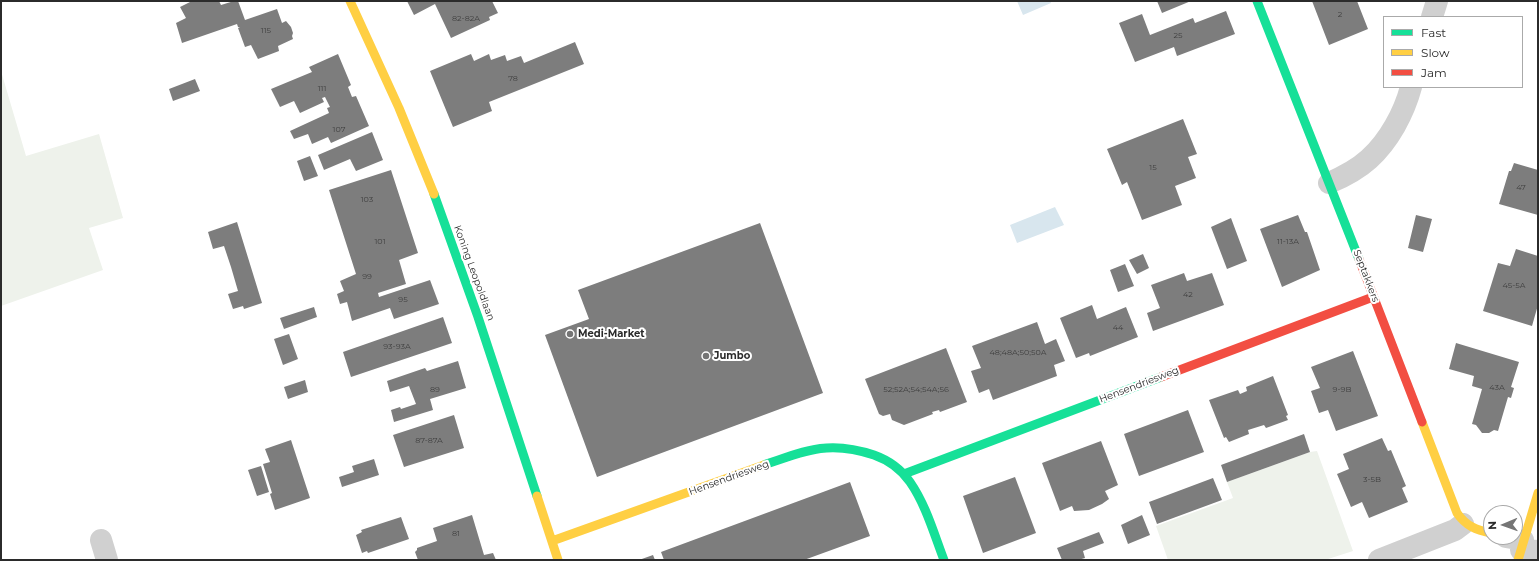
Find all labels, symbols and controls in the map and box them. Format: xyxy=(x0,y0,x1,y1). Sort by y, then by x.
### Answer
house number: 2 xyxy=(1338,10,1342,20)
house number: 82-82A xyxy=(452,14,480,24)
legend xyxy=(1383,16,1523,88)
text: Fast xyxy=(1421,25,1446,40)
house number: 115 xyxy=(261,26,271,36)
house number: 25 xyxy=(1173,31,1183,41)
text: Slow xyxy=(1421,45,1450,60)
text: Jam xyxy=(1421,65,1447,80)
house number: 78 xyxy=(508,74,518,84)
house number: 111 xyxy=(318,84,326,94)
house number: 107 xyxy=(333,125,345,135)
house number: 15 xyxy=(1149,163,1157,173)
house number: 47 xyxy=(1516,183,1526,193)
house number: 103 xyxy=(361,195,373,205)
street label: Koning Leopoldlaan xyxy=(451,224,497,322)
house number: 101 xyxy=(374,237,386,247)
house number: 11-13A xyxy=(1277,237,1299,247)
street label: Septakkers xyxy=(1350,248,1382,304)
house number: 99 xyxy=(362,272,372,282)
house number: 45-5A xyxy=(1502,281,1526,291)
house number: 42 xyxy=(1183,290,1193,300)
house number: 95 xyxy=(398,295,408,305)
house number: 44 xyxy=(1113,323,1123,333)
place label: Medi-Market xyxy=(578,328,645,340)
marker: Medi-Market xyxy=(565,329,575,339)
house number: 93-93A xyxy=(383,342,411,352)
house number: 48;48A;50;50A xyxy=(989,348,1047,358)
place label: Jumbo xyxy=(714,350,750,362)
marker: Jumbo xyxy=(701,351,711,361)
street label: Hensendriesweg xyxy=(1097,364,1181,406)
house number: 43A xyxy=(1489,383,1505,393)
house number: 89 xyxy=(430,385,440,395)
house number: 52;52A;54;54A;56 xyxy=(883,385,949,395)
house number: 9-9B xyxy=(1333,385,1351,395)
house number: 87-87A xyxy=(415,436,443,446)
street label: Hensendriesweg xyxy=(687,458,771,498)
house number: 3-5B xyxy=(1363,475,1381,485)
north arrow xyxy=(1483,505,1523,545)
text: N xyxy=(1485,521,1499,530)
house number: 81 xyxy=(452,529,460,539)

